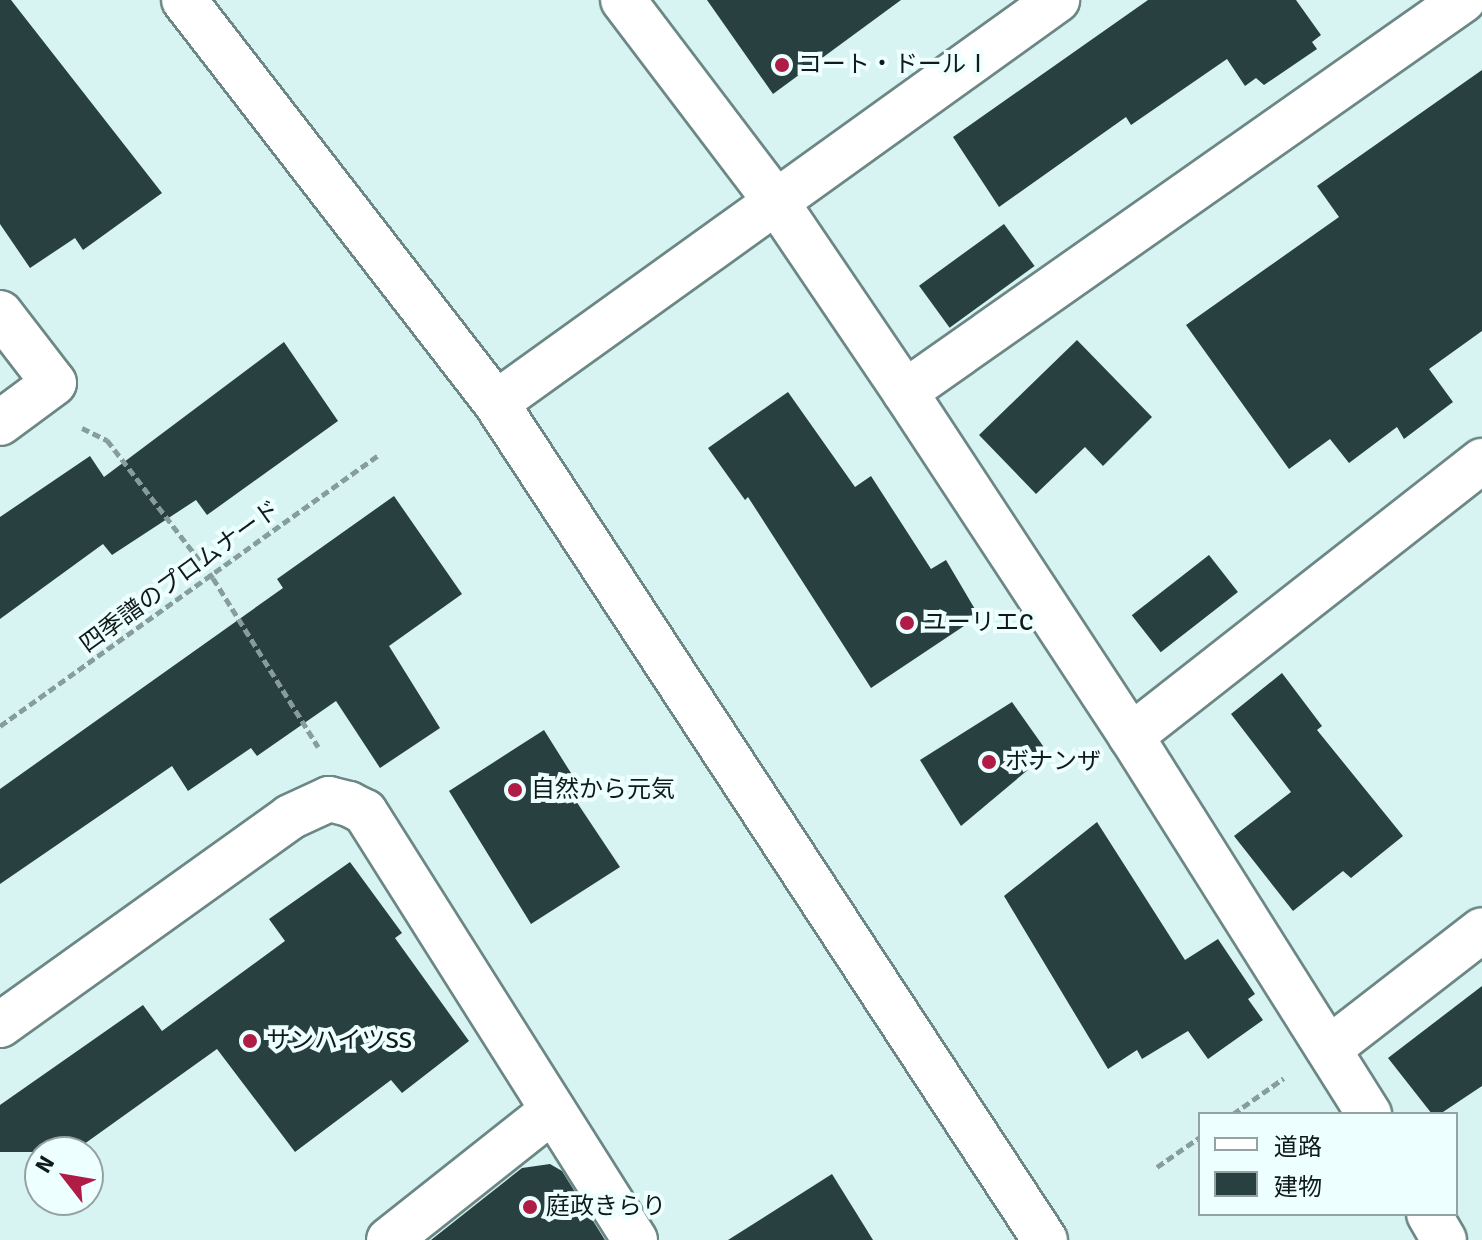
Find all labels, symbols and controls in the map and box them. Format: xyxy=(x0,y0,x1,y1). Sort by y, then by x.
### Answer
place label: コート・ドールⅠ xyxy=(798,51,990,79)
marker: コート・ドールⅠ xyxy=(773,56,791,74)
street label: 四季譜のプロムナード xyxy=(74,495,286,659)
place label: ユーリエC xyxy=(923,609,1033,637)
marker: ユーリエC xyxy=(898,614,916,632)
place label: ボナンザ xyxy=(1005,748,1101,776)
marker: ボナンザ xyxy=(980,753,998,771)
place label: 自然から元気 xyxy=(531,776,675,804)
marker: 自然から元気 xyxy=(506,781,524,799)
place label: サンハイツSS xyxy=(266,1027,413,1055)
marker: サンハイツSS xyxy=(241,1032,259,1050)
legend xyxy=(1198,1112,1458,1216)
text: 道路 xyxy=(1274,1132,1322,1162)
north arrow xyxy=(24,1136,104,1216)
text: N xyxy=(29,1151,60,1178)
text: 建物 xyxy=(1274,1172,1322,1202)
place label: 庭政きらり xyxy=(546,1193,666,1221)
marker: 庭政きらり xyxy=(521,1198,539,1216)

